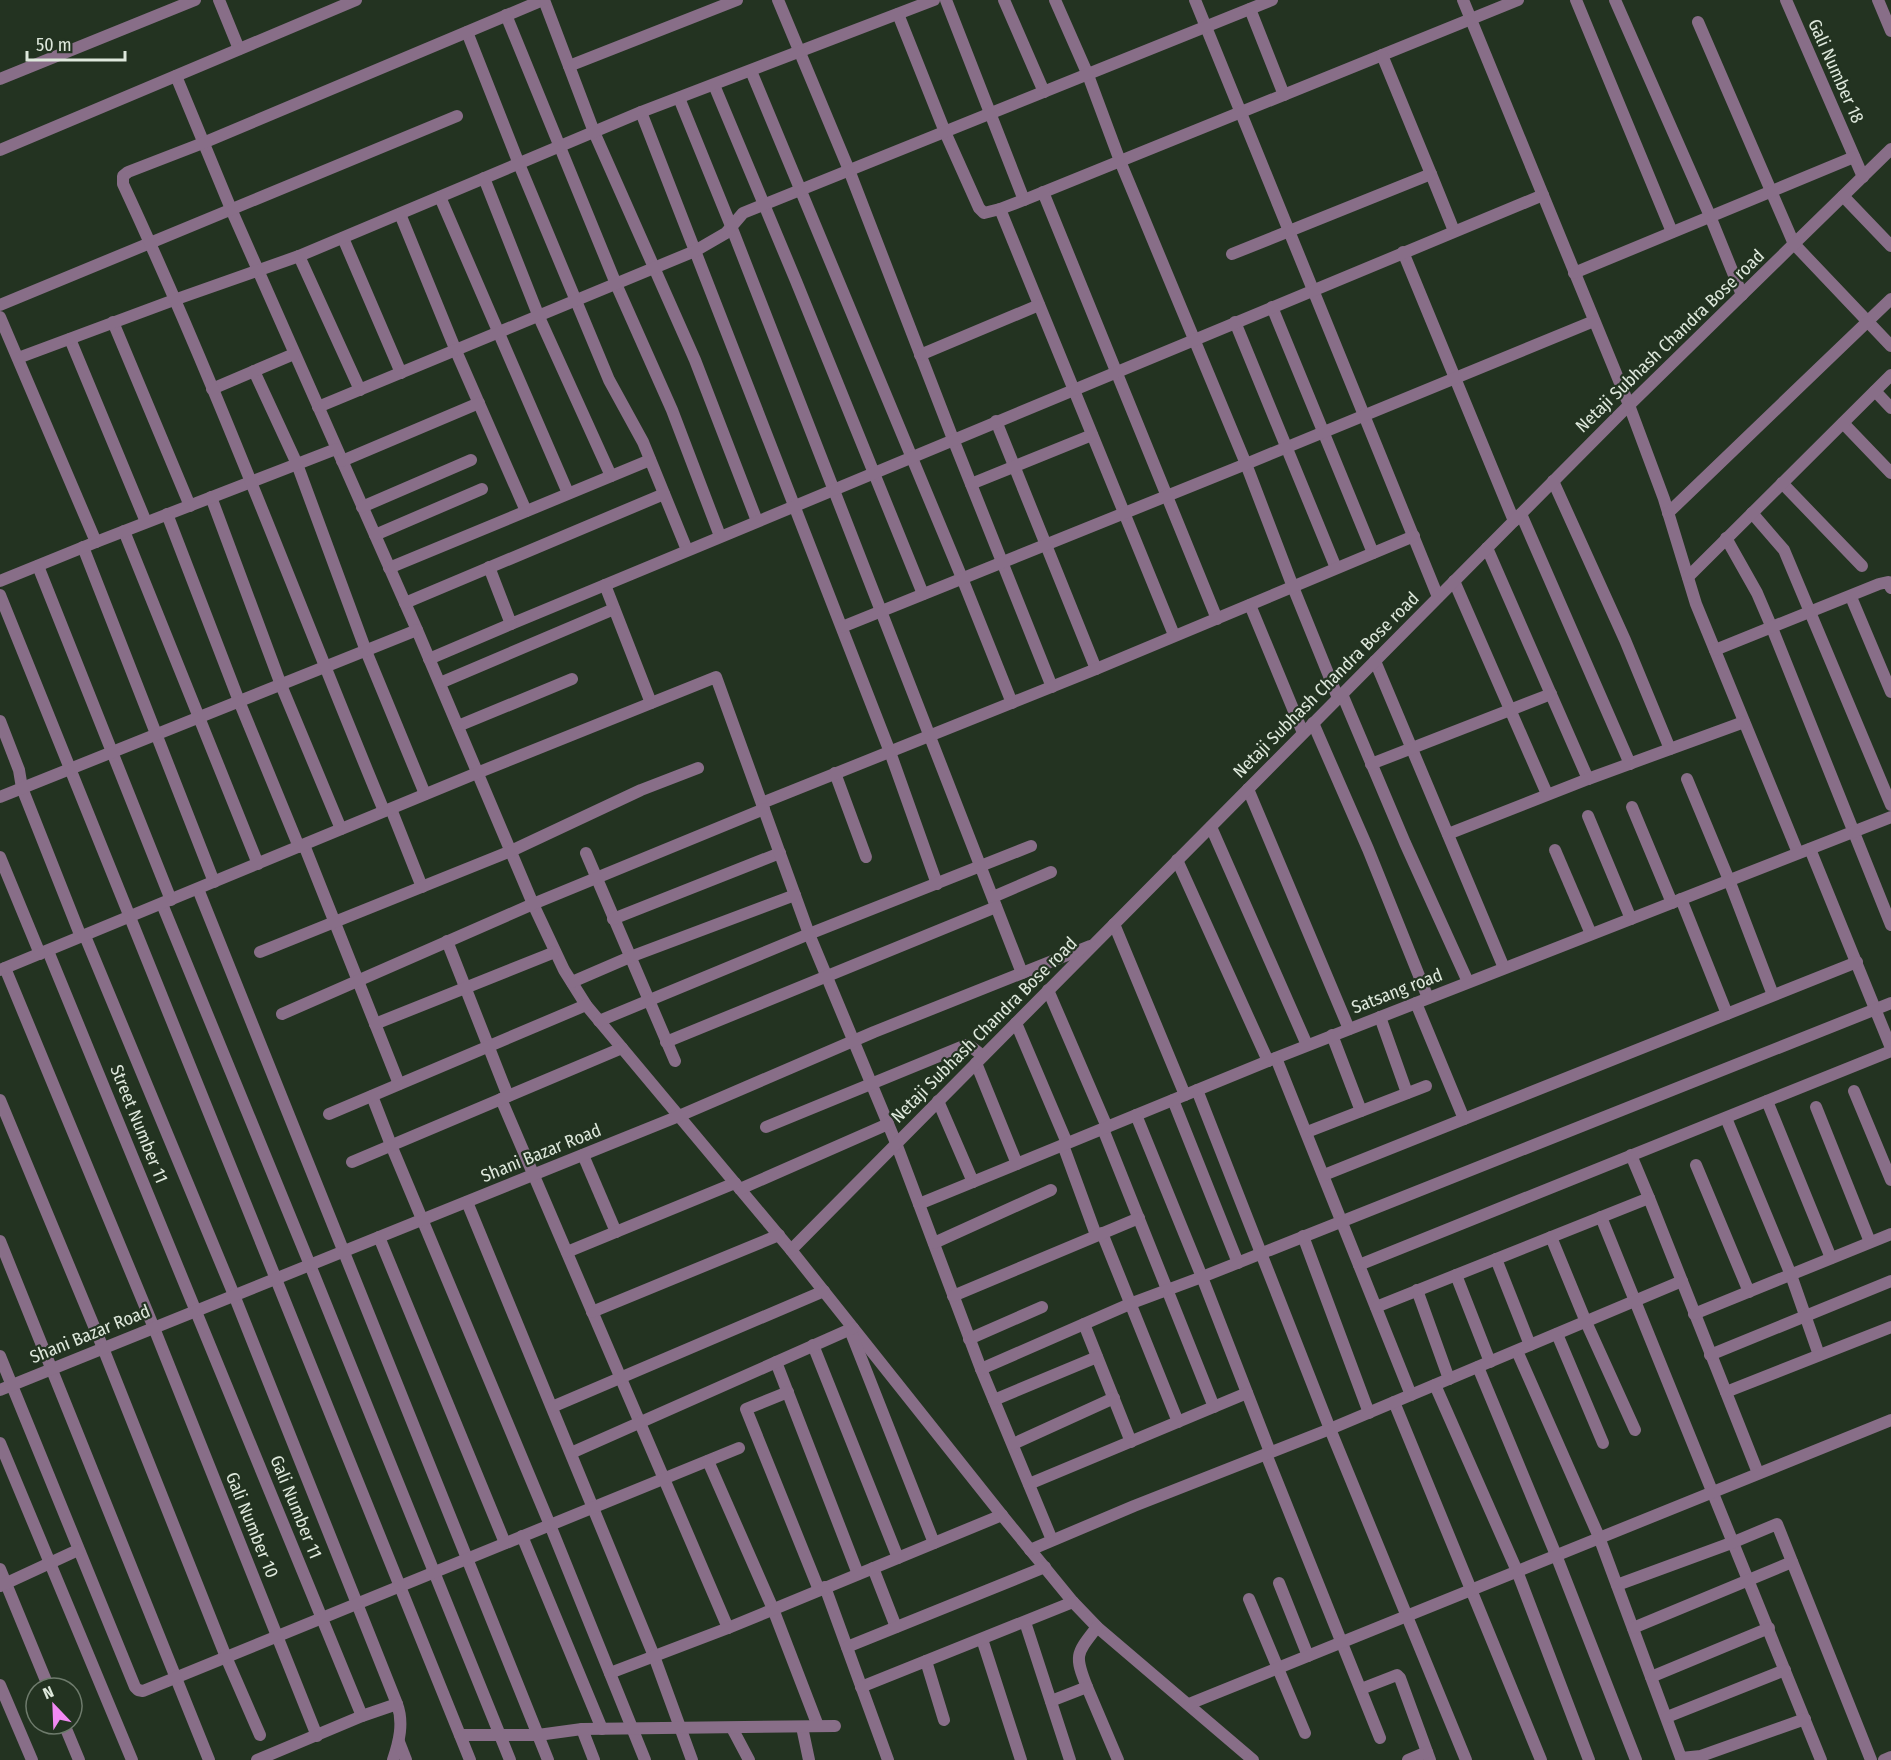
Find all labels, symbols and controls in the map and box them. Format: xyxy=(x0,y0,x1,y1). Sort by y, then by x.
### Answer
street label: Gali Number 18 xyxy=(1803,16,1869,126)
scale bar xyxy=(27,24,124,62)
text: 50 m xyxy=(36,34,72,56)
street label: Netaji Subhash Chandra Bose road xyxy=(1571,245,1769,437)
street label: Netaji Subhash Chandra Bose road xyxy=(1228,587,1424,783)
street label: Netaji Subhash Chandra Bose road xyxy=(886,932,1082,1128)
street label: Satsang road xyxy=(1348,964,1446,1018)
street label: Street Number 11 xyxy=(105,1062,173,1186)
street label: Shani Bazar Road xyxy=(478,1119,604,1187)
street label: Shani Bazar Road xyxy=(27,1300,153,1368)
street label: Gali Number 11 xyxy=(265,1452,327,1562)
street label: Gali Number 10 xyxy=(221,1469,283,1581)
north arrow xyxy=(24,1676,84,1736)
text: N xyxy=(40,1682,56,1703)

